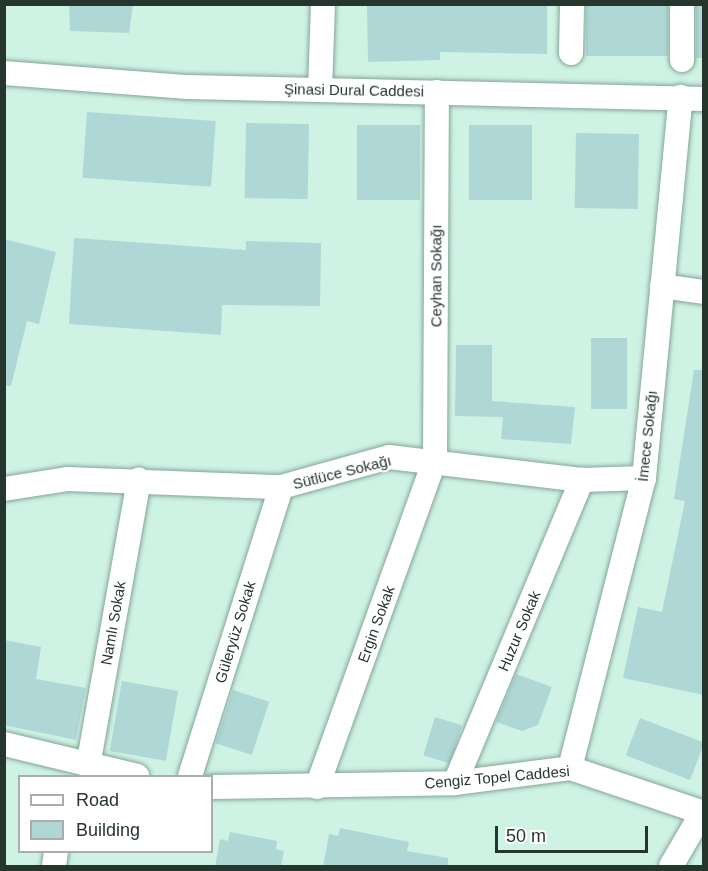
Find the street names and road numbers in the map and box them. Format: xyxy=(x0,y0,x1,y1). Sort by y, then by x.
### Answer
street label: Şinasi Dural Caddesi xyxy=(284,80,424,100)
street label: Ceyhan Sokağı xyxy=(427,225,445,327)
street label: İmece Sokağı xyxy=(633,389,661,483)
street label: Sütlüce Sokağı xyxy=(291,451,393,493)
street label: Güleryüz Sokak xyxy=(211,579,259,685)
street label: Namlı Sokak xyxy=(97,580,129,666)
street label: Ergin Sokak xyxy=(354,583,398,665)
street label: Huzur Sokak xyxy=(494,588,544,674)
street label: Cengiz Topel Caddesi xyxy=(424,762,570,792)

